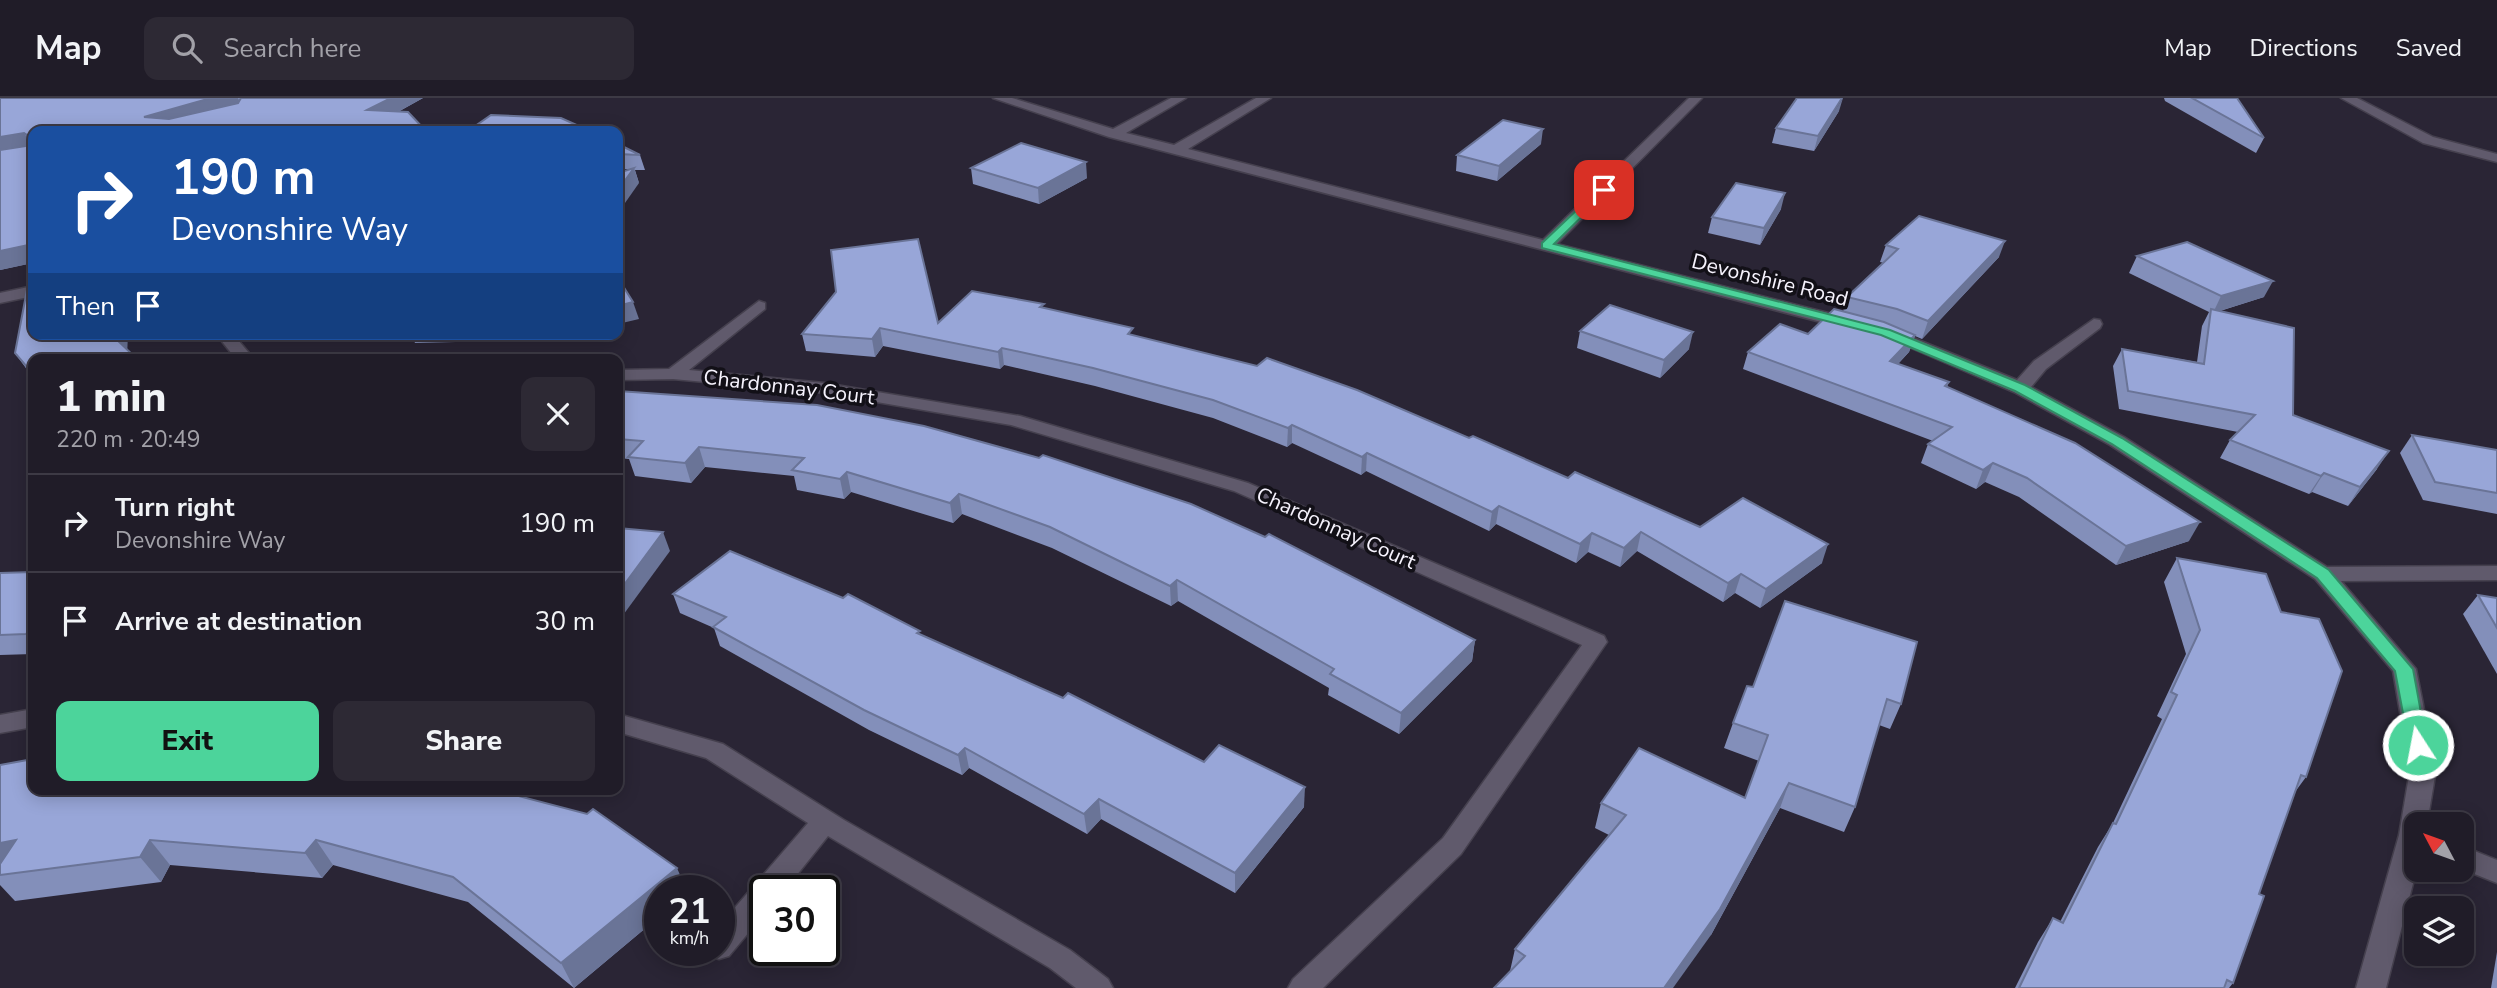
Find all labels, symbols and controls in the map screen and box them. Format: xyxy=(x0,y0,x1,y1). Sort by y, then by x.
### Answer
search box xyxy=(144,17,634,80)
text: Map xyxy=(35,26,102,71)
icon: search xyxy=(168,29,206,67)
text: Search here xyxy=(224,31,361,66)
text: Map xyxy=(2164,32,2211,64)
text: Directions xyxy=(2249,32,2358,64)
text: Saved xyxy=(2396,32,2462,64)
text: 190 m xyxy=(171,144,315,211)
icon: right xyxy=(56,154,147,245)
pin xyxy=(1574,160,1634,220)
icon: arrive xyxy=(1585,171,1623,209)
text: Devonshire Way xyxy=(171,208,408,251)
street label: Devonshire Road xyxy=(1689,247,1851,313)
icon: arrive xyxy=(129,287,167,325)
text: Then xyxy=(56,289,115,324)
street label: Chardonnay Court xyxy=(702,363,877,411)
text: 1 min xyxy=(56,369,166,426)
button: close xyxy=(521,377,595,451)
text: 220 m · 20:49 xyxy=(56,424,201,455)
street label: Chardonnay Court xyxy=(1252,480,1421,576)
text: Turn right xyxy=(115,490,234,525)
icon: right xyxy=(56,504,94,542)
text: 190 m xyxy=(519,506,595,541)
text: Devonshire Way xyxy=(115,525,285,556)
icon: arrive xyxy=(56,602,94,640)
text: Arrive at destination xyxy=(115,604,362,639)
text: 30 m xyxy=(535,604,595,639)
button: Exit xyxy=(56,701,319,781)
button: Share xyxy=(333,701,595,781)
position arrow xyxy=(2381,708,2455,782)
north arrow xyxy=(2404,812,2474,882)
map controls xyxy=(2404,812,2474,966)
speed limit sign: 30 xyxy=(749,875,840,966)
text: 21 xyxy=(668,888,711,935)
button: layers xyxy=(2404,896,2474,966)
text: km/h xyxy=(670,926,709,950)

